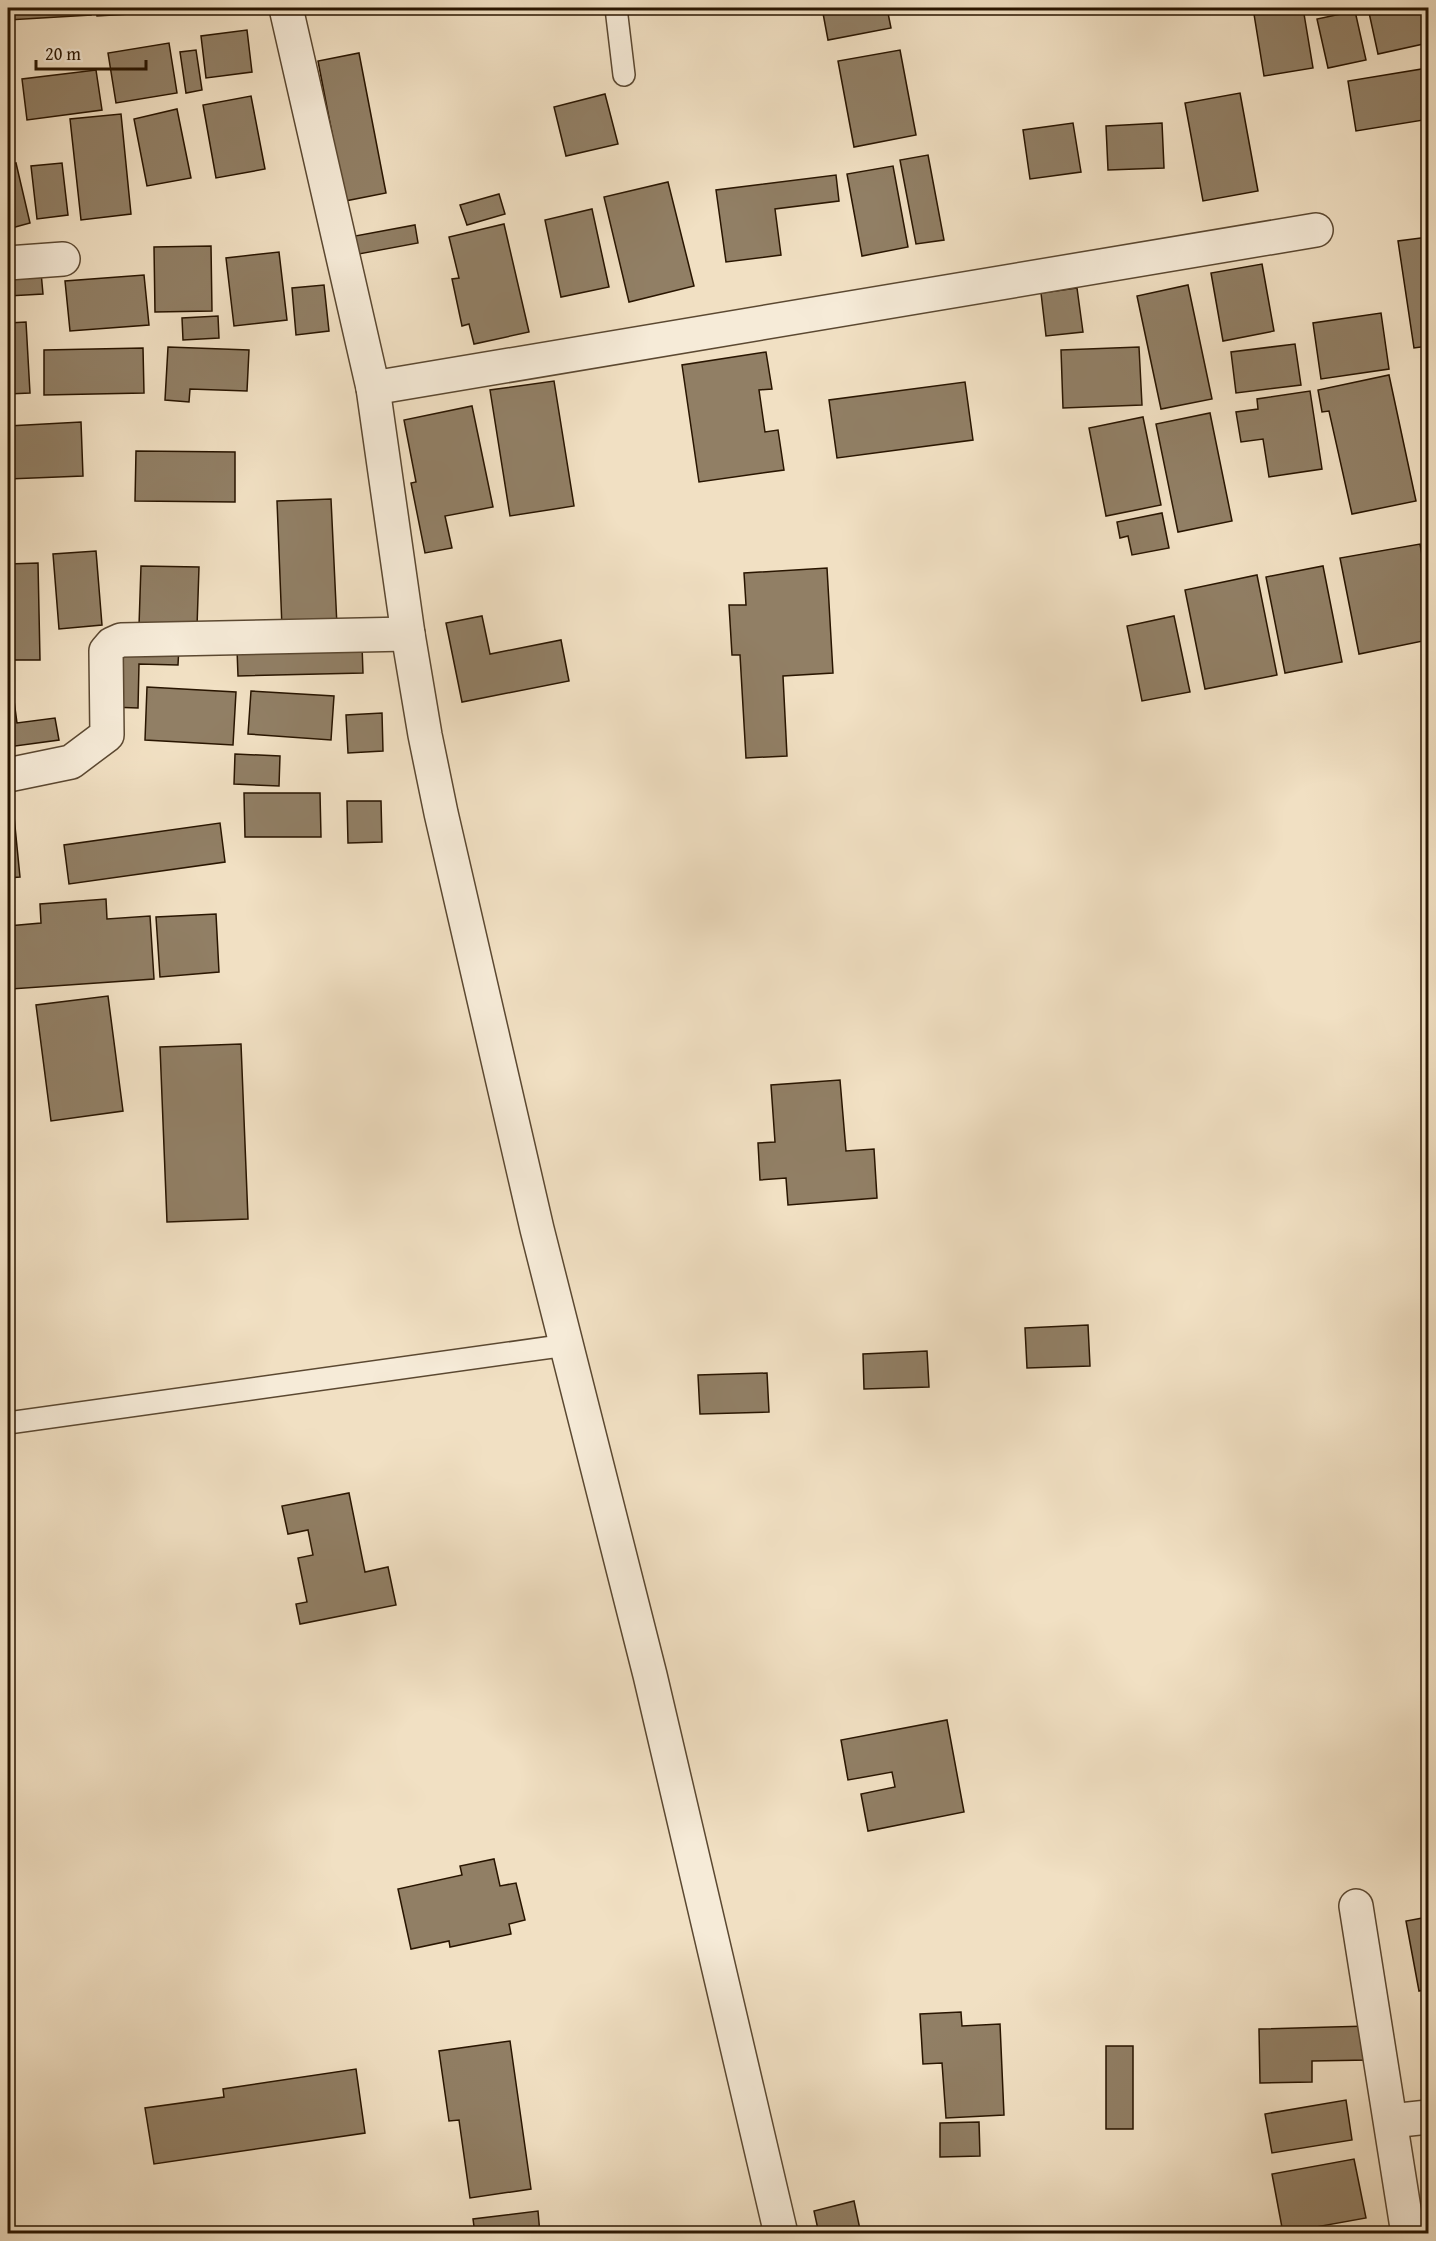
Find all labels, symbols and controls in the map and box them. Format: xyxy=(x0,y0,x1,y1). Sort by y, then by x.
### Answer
scale bar xyxy=(36,33,146,71)
text: 20 m xyxy=(45,40,81,67)

